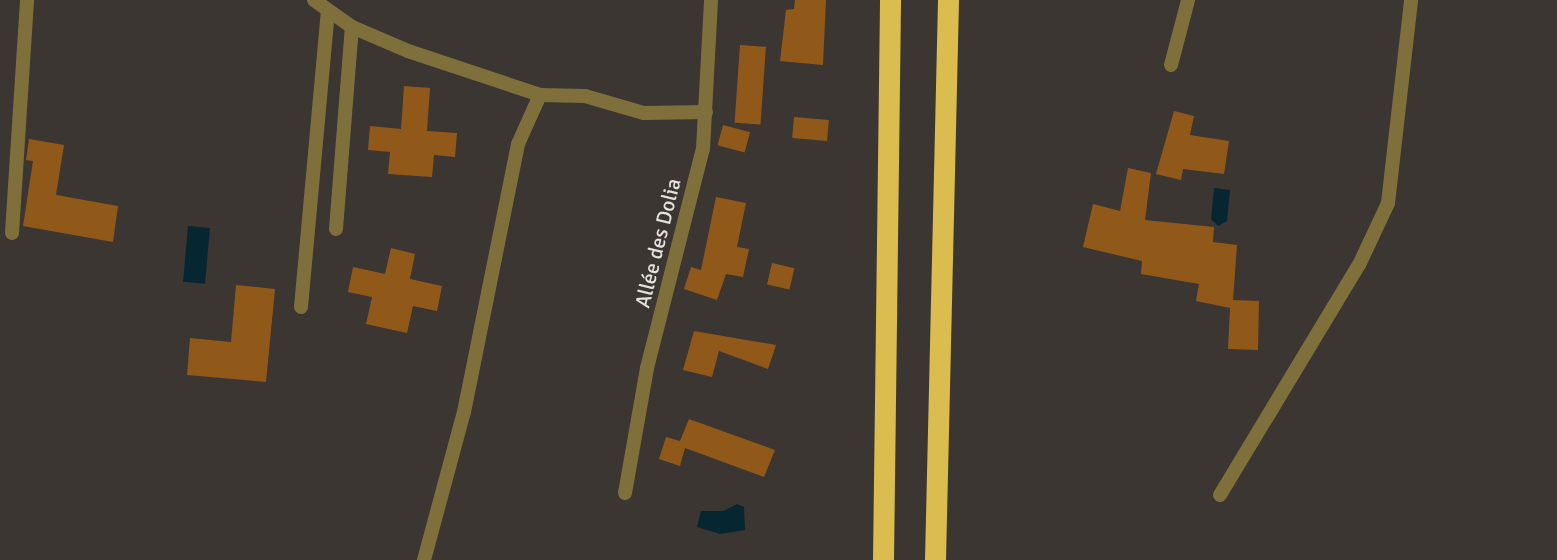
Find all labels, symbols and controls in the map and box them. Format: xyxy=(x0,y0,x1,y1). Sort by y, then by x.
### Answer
street label: Allée des Dolia xyxy=(630,176,686,310)

